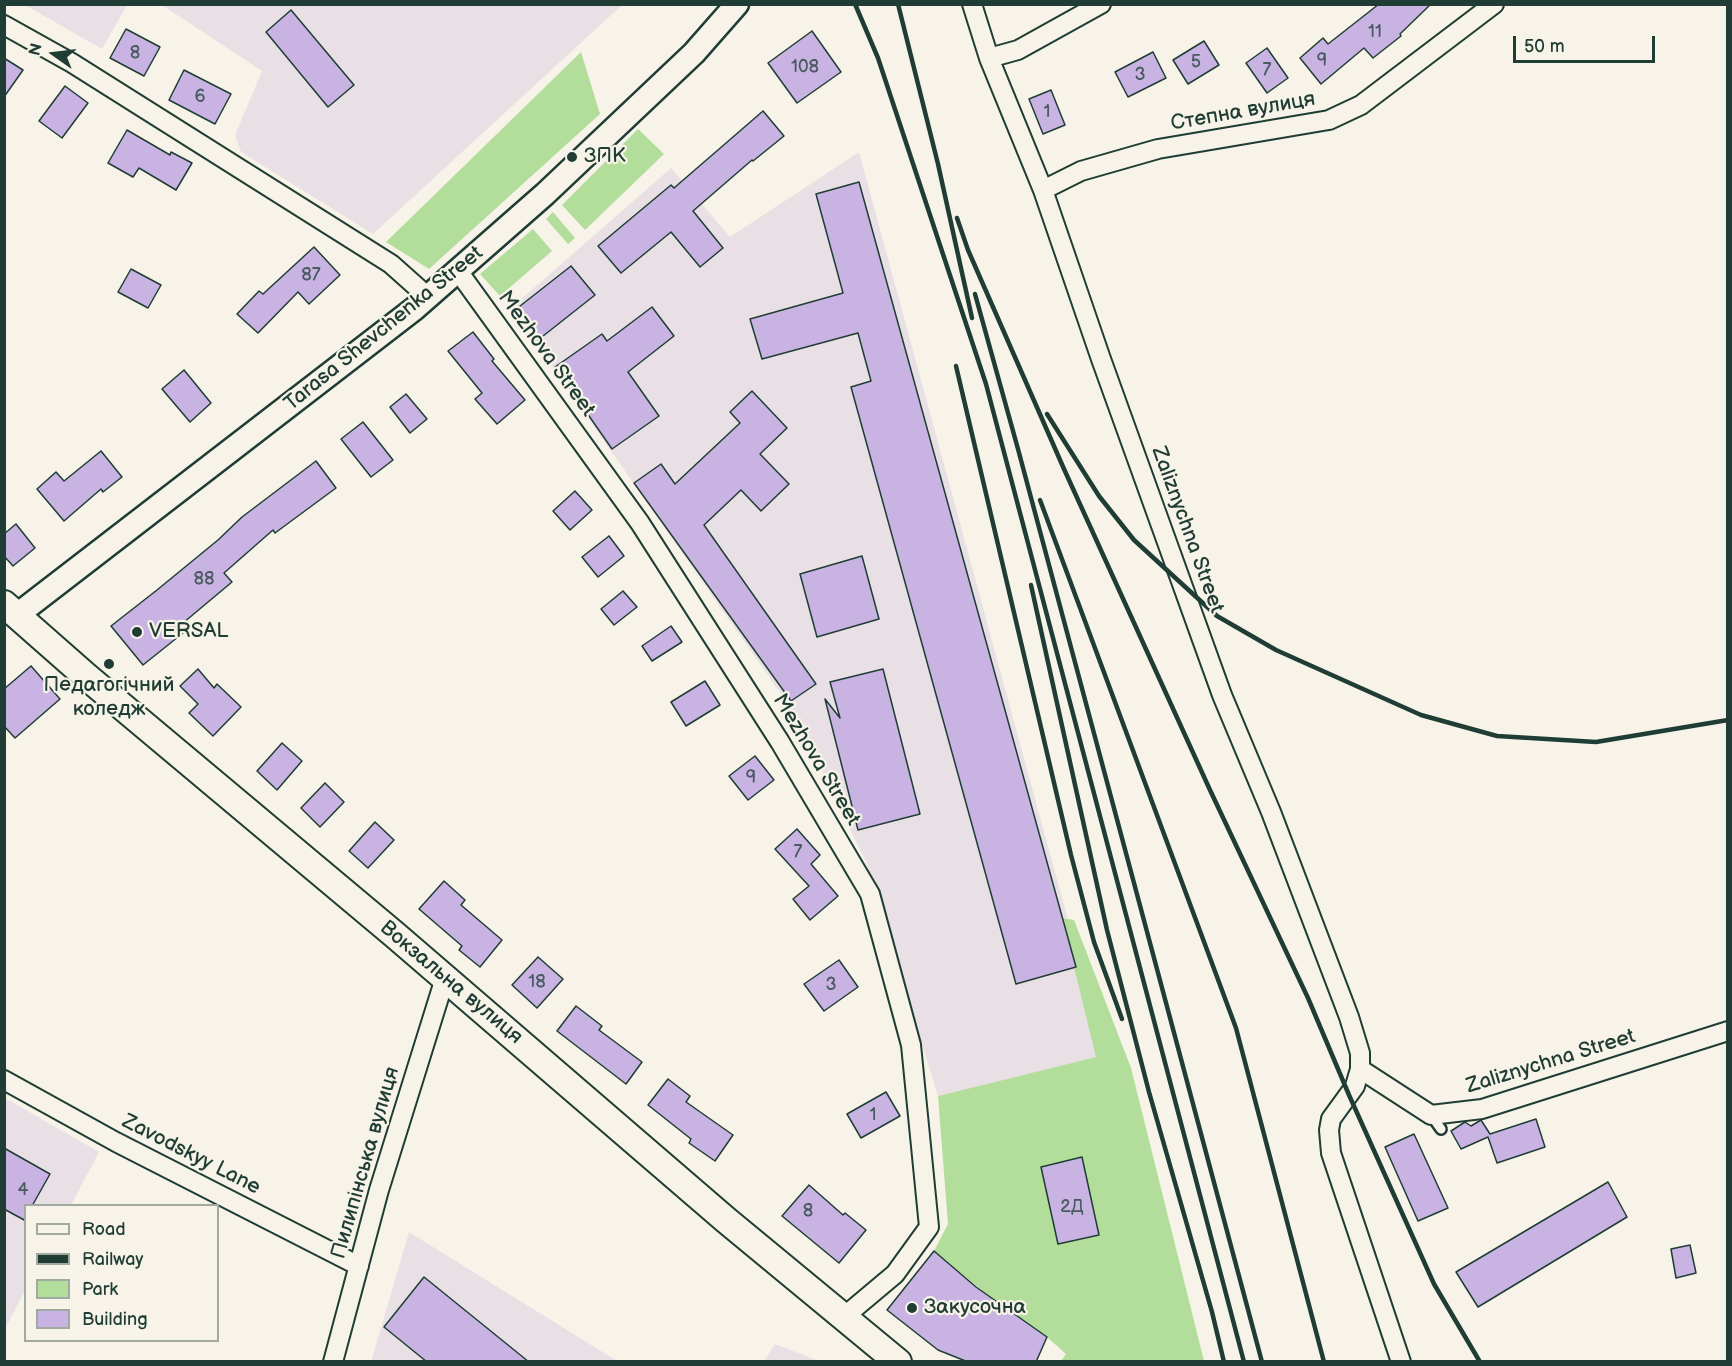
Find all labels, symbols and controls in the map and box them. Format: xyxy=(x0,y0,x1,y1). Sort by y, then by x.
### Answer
house number: 11 xyxy=(1368,21,1382,43)
north arrow xyxy=(24,24,84,84)
scale bar xyxy=(1516,24,1658,62)
text: 50 m xyxy=(1524,36,1565,57)
text: N xyxy=(25,41,47,58)
house number: 8 xyxy=(130,42,140,64)
house number: 9 xyxy=(1317,50,1327,72)
house number: 5 xyxy=(1191,51,1201,73)
house number: 108 xyxy=(791,56,819,78)
house number: 7 xyxy=(1263,59,1271,81)
house number: 3 xyxy=(1134,64,1146,86)
house number: 6 xyxy=(195,86,205,108)
street label: Степна вулиця xyxy=(1169,87,1317,137)
house number: 1 xyxy=(1044,101,1050,123)
place label: ЗПК xyxy=(584,144,626,170)
marker: ЗПК xyxy=(565,150,579,164)
street label: Tarasa Shevchenka Street xyxy=(280,241,488,417)
house number: 87 xyxy=(301,264,321,286)
street label: Mezhova Street xyxy=(492,286,600,422)
street label: Zaliznychna Street xyxy=(1145,443,1229,617)
house number: 88 xyxy=(194,568,214,590)
place label: VERSAL xyxy=(149,619,228,645)
marker: VERSAL xyxy=(130,625,144,639)
marker: Педагогічний коледж xyxy=(102,657,116,671)
place label: Педагогічний коледж xyxy=(43,673,175,723)
street label: Mezhova Street xyxy=(767,690,865,830)
house number: 9 xyxy=(746,767,756,789)
house number: 7 xyxy=(794,841,802,863)
street label: Вокзальна вулиця xyxy=(374,916,528,1050)
house number: 18 xyxy=(528,971,546,993)
house number: 3 xyxy=(825,974,837,996)
street label: Zaliznychna Street xyxy=(1464,1024,1638,1100)
street label: Пилипінська вулиця xyxy=(327,1064,405,1262)
house number: 1 xyxy=(870,1104,876,1126)
street label: Zavodskyy Lane xyxy=(118,1109,264,1201)
house number: 4 xyxy=(18,1179,28,1201)
house number: 2Д xyxy=(1060,1196,1084,1218)
house number: 8 xyxy=(803,1200,813,1222)
legend xyxy=(24,1204,219,1342)
text: Road xyxy=(82,1219,126,1240)
text: Railway xyxy=(82,1249,144,1270)
text: Park xyxy=(82,1279,118,1300)
place label: Закусочна xyxy=(924,1295,1026,1321)
marker: Закусочна xyxy=(905,1301,919,1315)
text: Building xyxy=(82,1309,148,1330)

